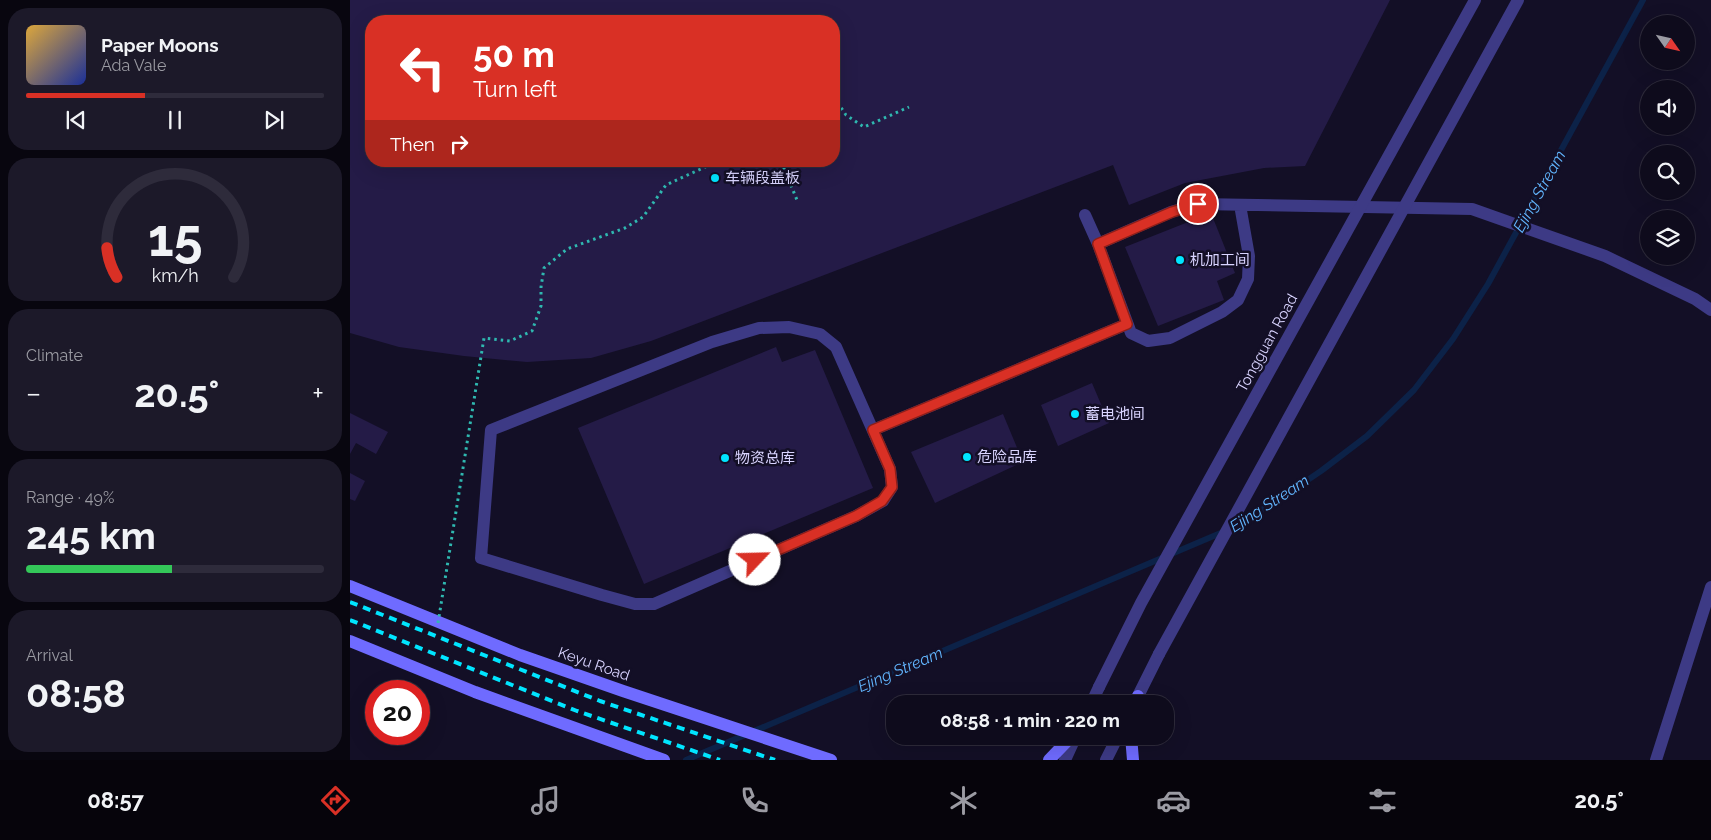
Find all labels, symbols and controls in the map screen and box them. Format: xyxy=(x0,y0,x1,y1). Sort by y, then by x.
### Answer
north arrow xyxy=(1640,15,1695,70)
map controls xyxy=(1640,15,1695,265)
text: Paper Moons xyxy=(101,34,219,56)
text: 50 m xyxy=(473,34,555,75)
icon: left xyxy=(390,35,455,100)
text: Ada Vale xyxy=(101,56,166,75)
text: Turn left xyxy=(473,76,557,102)
button: sound xyxy=(1640,80,1695,135)
icon: previous xyxy=(62,106,90,134)
icon: pause xyxy=(161,106,189,134)
icon: next xyxy=(260,106,288,134)
icon: right xyxy=(445,130,473,158)
text: Then xyxy=(390,133,435,155)
button: search xyxy=(1640,145,1695,200)
water label: Ejing Stream xyxy=(1509,147,1570,235)
place label: 车辆段盖板 xyxy=(725,169,800,187)
marker: 车辆段盖板 xyxy=(709,172,721,184)
pin xyxy=(1177,183,1219,225)
icon: arrive xyxy=(1184,190,1212,218)
text: 15 xyxy=(148,207,202,268)
button: layers xyxy=(1640,210,1695,265)
place label: 机加工间 xyxy=(1190,251,1250,269)
marker: 机加工间 xyxy=(1174,254,1186,266)
text: km/h xyxy=(151,265,199,286)
street label: Tongguan Road xyxy=(1233,291,1301,395)
text: Climate xyxy=(26,346,83,365)
text: 20.5° xyxy=(134,371,219,416)
text: − xyxy=(26,377,41,410)
text: + xyxy=(312,377,324,410)
place label: 蓄电池间 xyxy=(1085,405,1145,423)
marker: 蓄电池间 xyxy=(1069,408,1081,420)
place label: 危险品库 xyxy=(977,448,1037,466)
place label: 物资总库 xyxy=(735,449,795,467)
marker: 危险品库 xyxy=(961,451,973,463)
marker: 物资总库 xyxy=(719,452,731,464)
water label: Ejing Stream xyxy=(1226,471,1312,536)
text: Range · 49% xyxy=(26,488,114,507)
text: 245 km xyxy=(26,513,156,558)
position arrow xyxy=(728,533,780,585)
street label: Keyu Road xyxy=(556,643,632,685)
water label: Ejing Stream xyxy=(855,643,946,696)
text: Arrival xyxy=(26,646,73,665)
text: 08:58 xyxy=(26,671,126,716)
speed limit sign: 20 xyxy=(365,680,430,745)
text: 08:58 · 1 min · 220 m xyxy=(940,709,1120,731)
icon: directions xyxy=(318,783,353,818)
icon: music xyxy=(528,783,563,818)
icon: phone xyxy=(737,783,772,818)
icon: climate xyxy=(946,783,981,818)
icon: car xyxy=(1156,783,1191,818)
icon: filters xyxy=(1365,783,1400,818)
text: 08:57 xyxy=(87,787,144,813)
text: 20.5° xyxy=(1574,787,1624,813)

